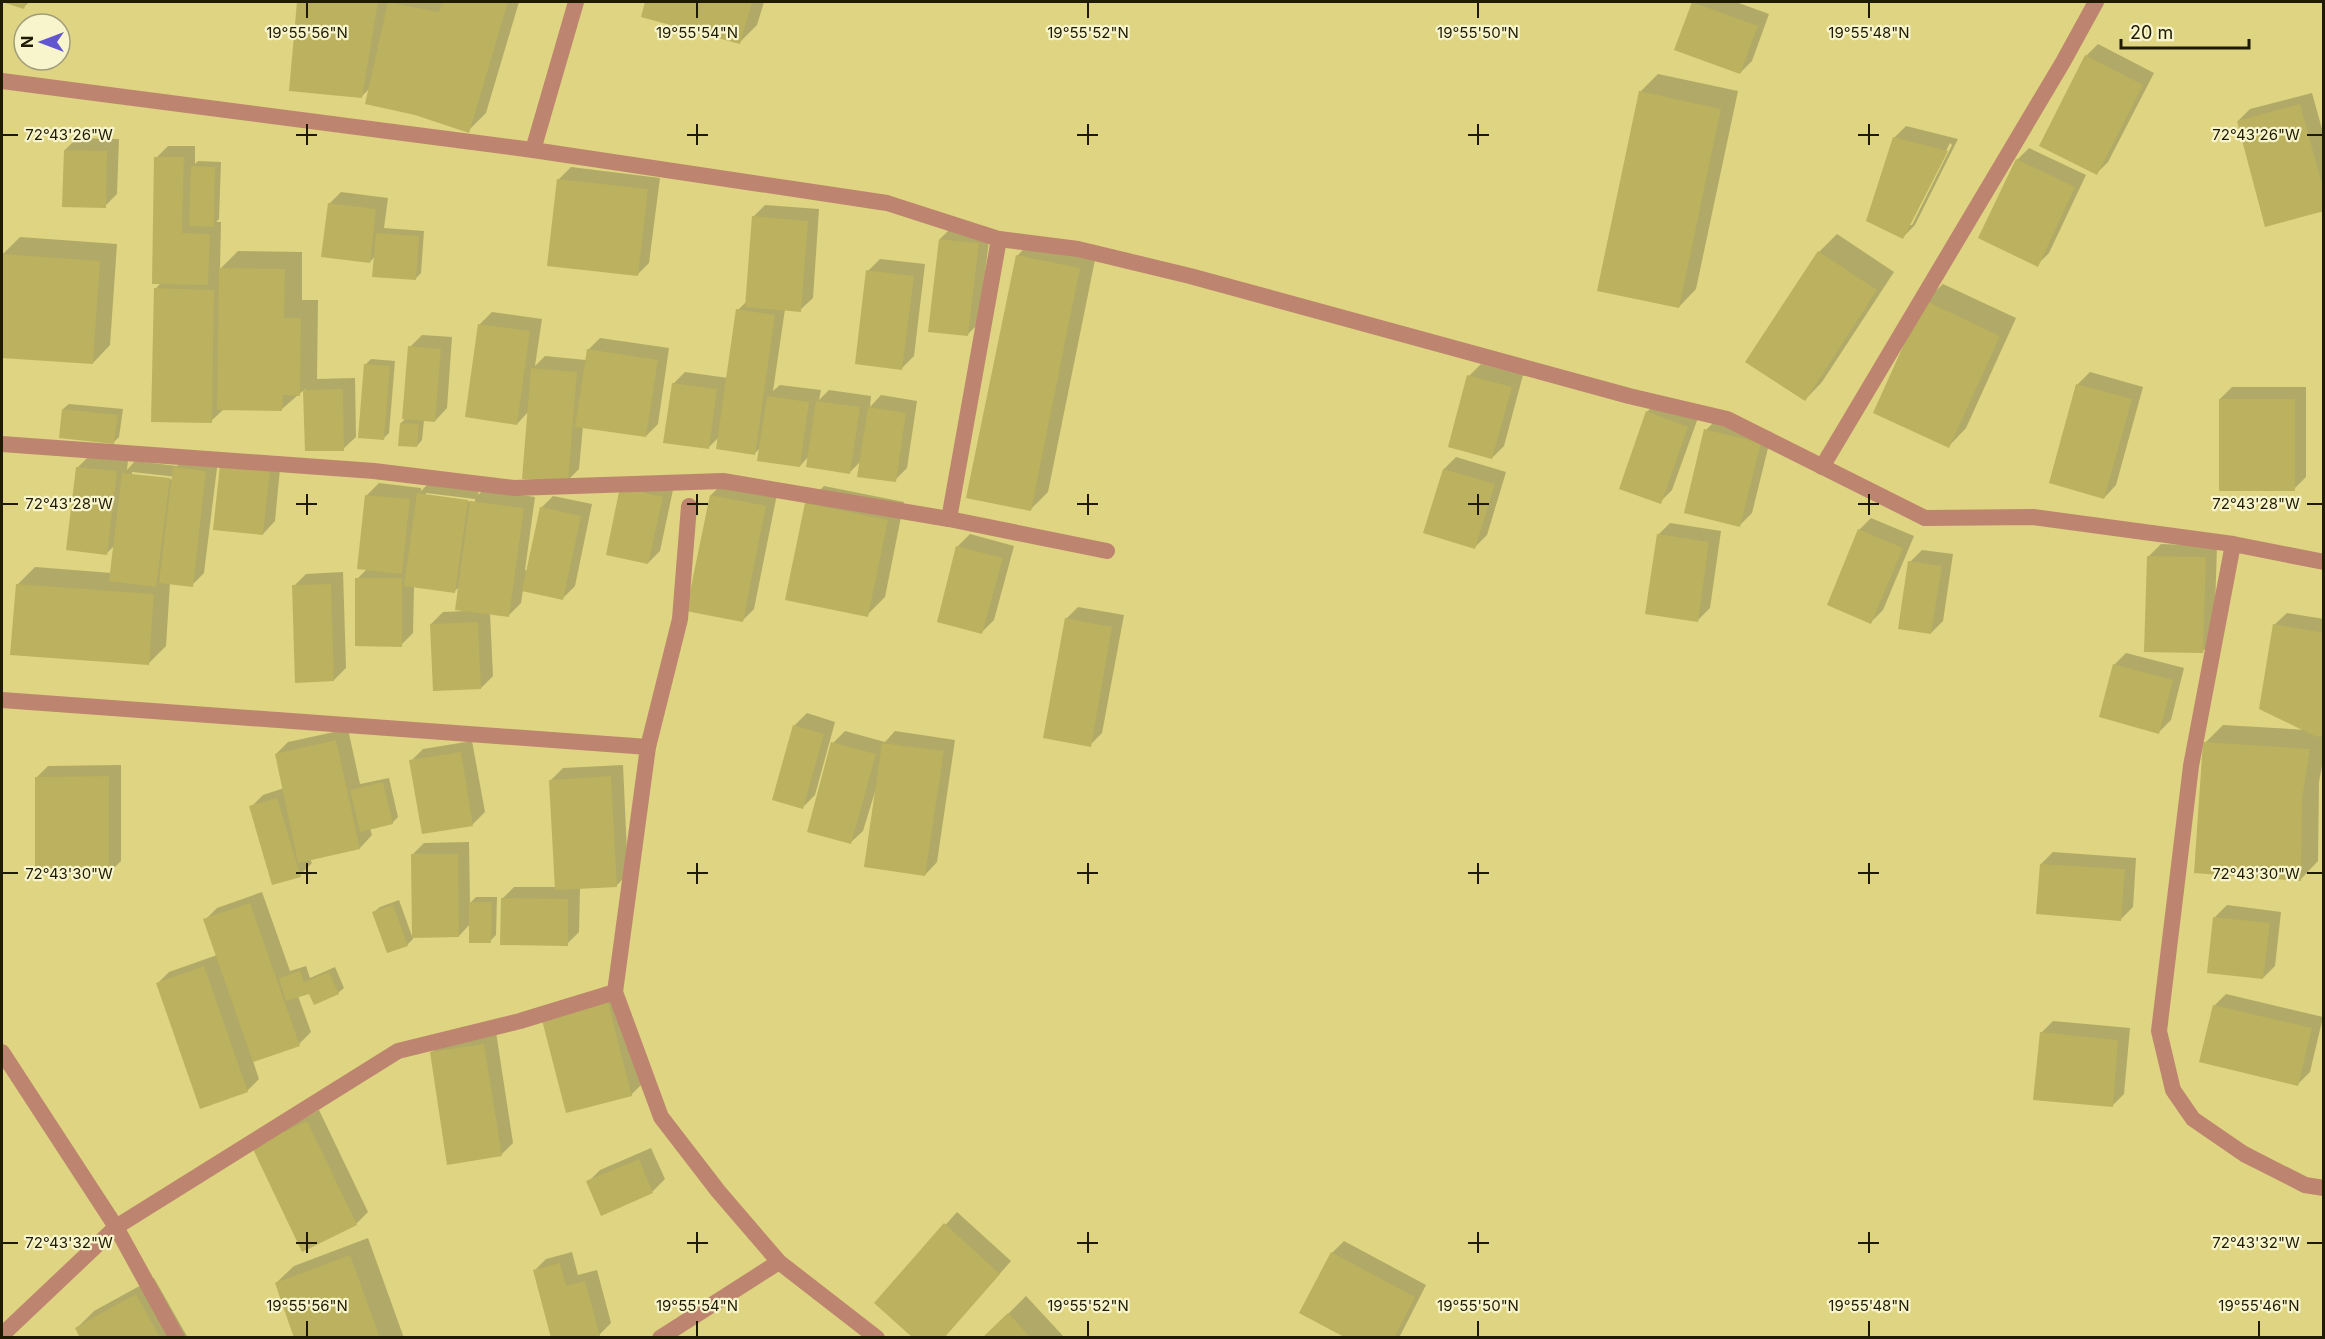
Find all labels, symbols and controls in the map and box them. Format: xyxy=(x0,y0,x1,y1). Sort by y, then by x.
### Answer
north arrow xyxy=(12,12,72,72)
scale bar xyxy=(2121,12,2248,50)
text: 20 m xyxy=(2130,22,2173,43)
text: 19°55'56"N xyxy=(266,23,348,42)
text: 19°55'54"N xyxy=(656,23,738,42)
text: 19°55'52"N xyxy=(1047,23,1129,42)
text: 19°55'50"N xyxy=(1437,23,1519,42)
text: 19°55'48"N xyxy=(1828,23,1910,42)
text: N xyxy=(17,36,37,48)
text: 72°43'26"W xyxy=(25,125,113,144)
text: 72°43'26"W xyxy=(2212,125,2300,144)
text: 72°43'28"W xyxy=(25,494,113,513)
text: 72°43'28"W xyxy=(2212,494,2300,513)
text: 72°43'30"W xyxy=(25,864,113,883)
text: 72°43'30"W xyxy=(2212,864,2300,883)
text: 72°43'32"W xyxy=(25,1233,113,1252)
text: 72°43'32"W xyxy=(2212,1233,2300,1252)
text: 19°55'56"N xyxy=(266,1296,348,1315)
text: 19°55'54"N xyxy=(656,1296,738,1315)
text: 19°55'52"N xyxy=(1047,1296,1129,1315)
text: 19°55'50"N xyxy=(1437,1296,1519,1315)
text: 19°55'48"N xyxy=(1828,1296,1910,1315)
text: 19°55'46"N xyxy=(2218,1296,2300,1315)

